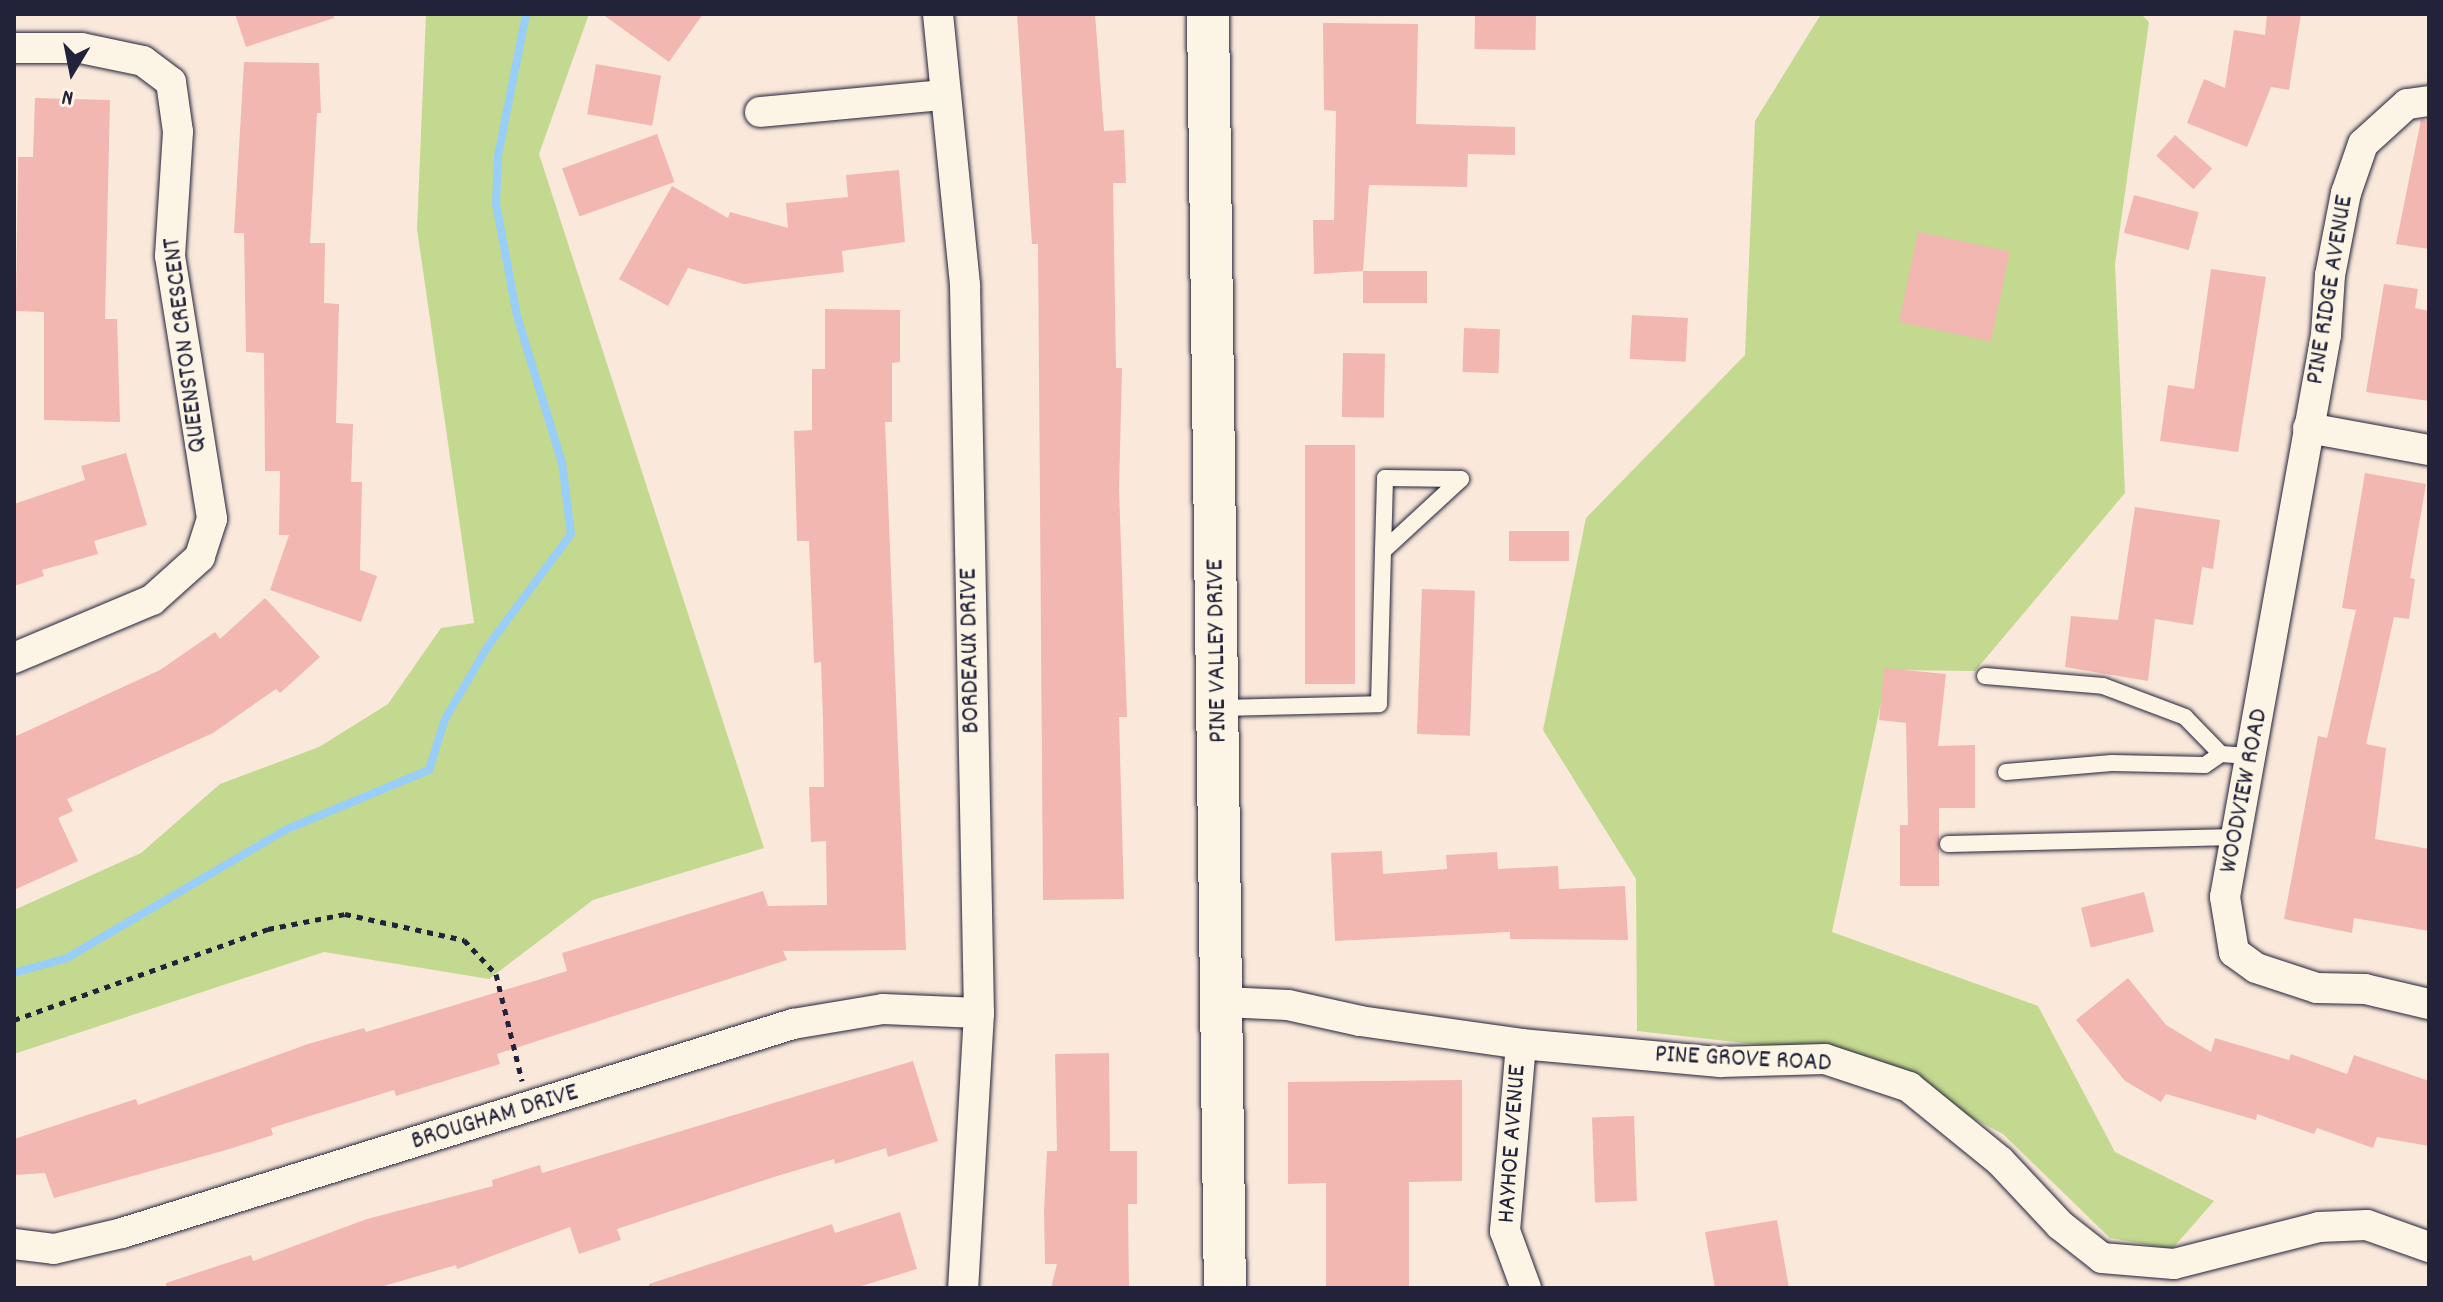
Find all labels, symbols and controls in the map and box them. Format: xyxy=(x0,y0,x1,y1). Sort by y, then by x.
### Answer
north arrow xyxy=(32,32,112,112)
text: N xyxy=(60,80,76,112)
street label: PINE RIDGE AVENUE xyxy=(2301,193,2361,387)
street label: QUEENSTON CRESCENT xyxy=(157,236,215,454)
street label: PINE VALLEY DRIVE xyxy=(1201,559,1235,743)
street label: BORDEAUX DRIVE xyxy=(954,568,988,734)
street label: WOODVIEW ROAD xyxy=(2214,706,2276,876)
street label: PINE GROVE ROAD xyxy=(1654,1040,1832,1080)
street label: HAYHOE AVENUE xyxy=(1492,1064,1534,1224)
street label: BROUGHAM DRIVE xyxy=(408,1078,582,1158)

